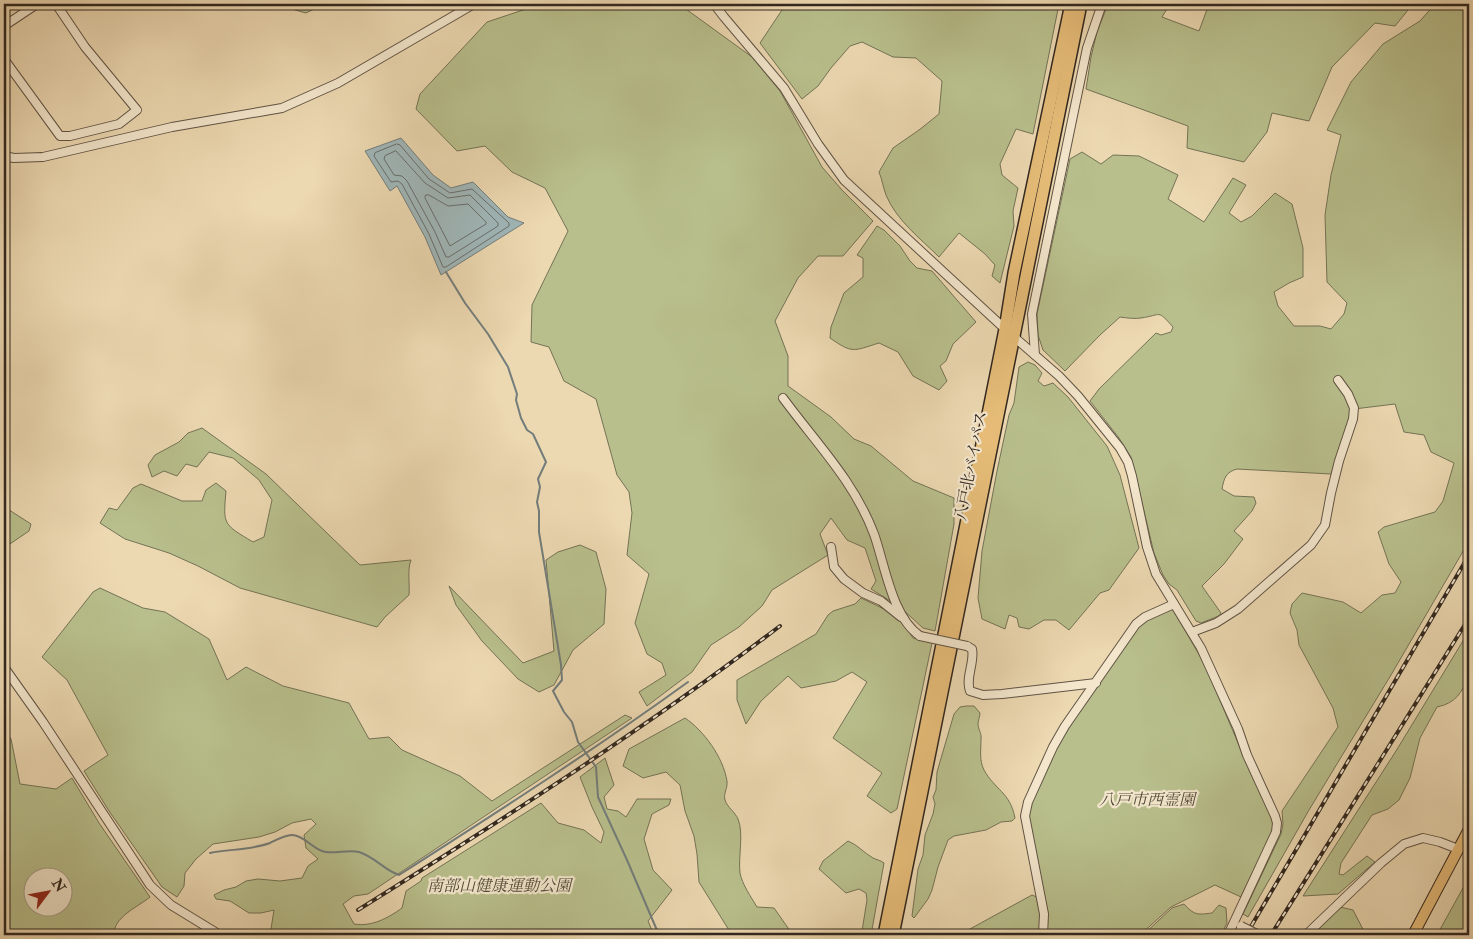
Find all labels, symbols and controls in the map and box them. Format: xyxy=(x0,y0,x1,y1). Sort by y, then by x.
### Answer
street label: 八戸北バイパス xyxy=(951,409,991,523)
park label: 八戸市西霊園 xyxy=(1099,790,1198,810)
north arrow xyxy=(22,866,72,916)
text: N xyxy=(48,875,69,896)
park label: 南部山健康運動公園 xyxy=(427,876,574,896)

